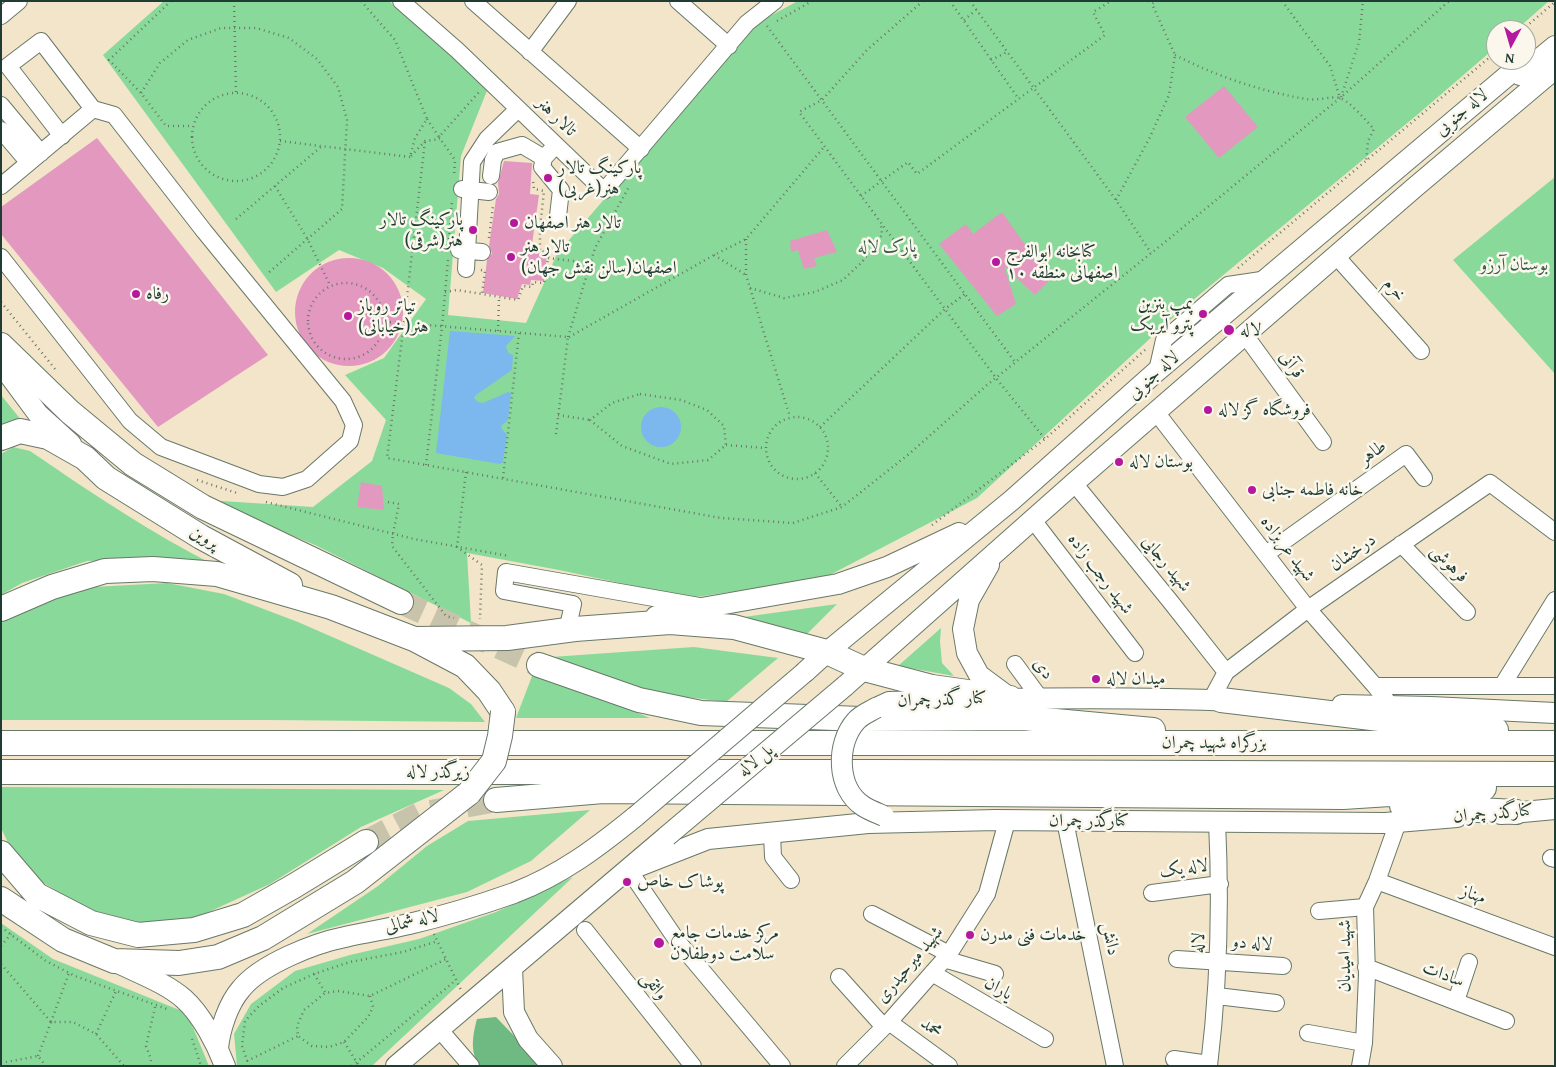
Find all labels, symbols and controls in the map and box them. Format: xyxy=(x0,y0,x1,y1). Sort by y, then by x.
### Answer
north arrow xyxy=(1486,20,1536,70)
text: N xyxy=(1504,48,1515,69)
street label: لاله جنوبی xyxy=(1431,85,1493,141)
street label: تالار هنر xyxy=(531,92,581,142)
place label: پارکینگ تالار هنر(غربی) xyxy=(558,157,641,200)
marker: پارکینگ تالار هنر(غربی) xyxy=(542,172,554,184)
place label: پارکینگ تالار هنر(شرقی) xyxy=(380,209,463,252)
place label: تالار هنر اصفهان xyxy=(524,212,621,234)
marker: تالار هنر اصفهان xyxy=(508,217,520,229)
marker: پارکینگ تالار هنر(شرقی) xyxy=(467,224,479,236)
place label: تالار هنر اصفهان(سالن نقش جهان) xyxy=(521,236,677,278)
park label: پارک لاله xyxy=(857,236,917,258)
place label: کتابخانه ابوالفرج اصفهانی منطقه ۱۰ xyxy=(1006,241,1118,284)
marker: تالار هنر اصفهان(سالن نقش جهان) xyxy=(505,251,517,263)
park label: بوستان آرزو xyxy=(1480,254,1548,276)
marker: کتابخانه ابوالفرج اصفهانی منطقه ۱۰ xyxy=(990,256,1002,268)
street label: خرم xyxy=(1378,274,1410,306)
place label: رفاه xyxy=(146,283,169,305)
marker: رفاه xyxy=(130,288,142,300)
place label: پمپ بنزین پترو آیریک xyxy=(1130,293,1193,336)
place label: تیاتر روباز هنر(خیابانی) xyxy=(358,295,429,338)
marker: پمپ بنزین پترو آیریک xyxy=(1197,308,1209,320)
marker: تیاتر روباز هنر(خیابانی) xyxy=(342,310,354,322)
place label: لاله xyxy=(1240,319,1261,341)
marker: لاله xyxy=(1222,323,1236,337)
street label: لاله جنوبی xyxy=(1124,347,1184,405)
street label: قرآنی xyxy=(1274,347,1308,383)
place label: فروشگاه گز لاله xyxy=(1218,399,1311,421)
marker: فروشگاه گز لاله xyxy=(1202,404,1214,416)
street label: طاهر xyxy=(1355,436,1391,470)
place label: بوستان لاله xyxy=(1129,451,1193,473)
marker: بوستان لاله xyxy=(1113,456,1125,468)
place label: خانه فاطمه جنابی xyxy=(1262,479,1364,501)
marker: خانه فاطمه جنابی xyxy=(1246,484,1258,496)
street label: شهید عربزاده xyxy=(1255,512,1319,586)
street label: پروین xyxy=(186,521,222,555)
street label: شهید رجب زاده xyxy=(1062,529,1138,619)
street label: درخشان xyxy=(1326,529,1380,577)
street label: شهید رجایی xyxy=(1137,531,1195,597)
street label: فرهوشی xyxy=(1426,540,1472,588)
street label: دی xyxy=(1028,654,1058,684)
place label: میدان لاله xyxy=(1106,668,1165,690)
marker: میدان لاله xyxy=(1090,673,1102,685)
street label: کنار گذر چمران xyxy=(897,688,987,712)
street label: بزرگراه شهید چمران xyxy=(1162,732,1266,754)
street label: پل لاله xyxy=(734,740,778,782)
street label: زیرگذر لاله xyxy=(406,761,470,783)
street label: کنارگذر چمران xyxy=(1452,800,1534,828)
street label: کنارگذر چمران xyxy=(1049,810,1129,832)
street label: لاله یک xyxy=(1158,855,1210,883)
place label: پوشاک خاص xyxy=(637,871,723,893)
marker: پوشاک خاص xyxy=(621,876,633,888)
street label: مهناز xyxy=(1457,880,1489,910)
street label: لاله شمالی xyxy=(383,905,441,939)
street label: شهید امیدیان xyxy=(1334,920,1356,992)
street label: دانش xyxy=(1096,921,1124,957)
place label: مرکز خدمات جامع سلامت دوطفلان xyxy=(670,922,779,964)
street label: شهید میرحیدری xyxy=(872,922,948,1008)
place label: خدمات فنی مدرن xyxy=(980,924,1086,946)
marker: خدمات فنی مدرن xyxy=(964,929,976,941)
street label: لاله xyxy=(1188,932,1210,954)
street label: لاله دو xyxy=(1231,932,1273,956)
marker: مرکز خدمات جامع سلامت دوطفلان xyxy=(652,936,666,950)
street label: سادات xyxy=(1419,957,1467,993)
street label: واثقی xyxy=(636,967,672,1005)
street label: یاران xyxy=(980,972,1016,1006)
street label: محمد xyxy=(916,1013,946,1043)

